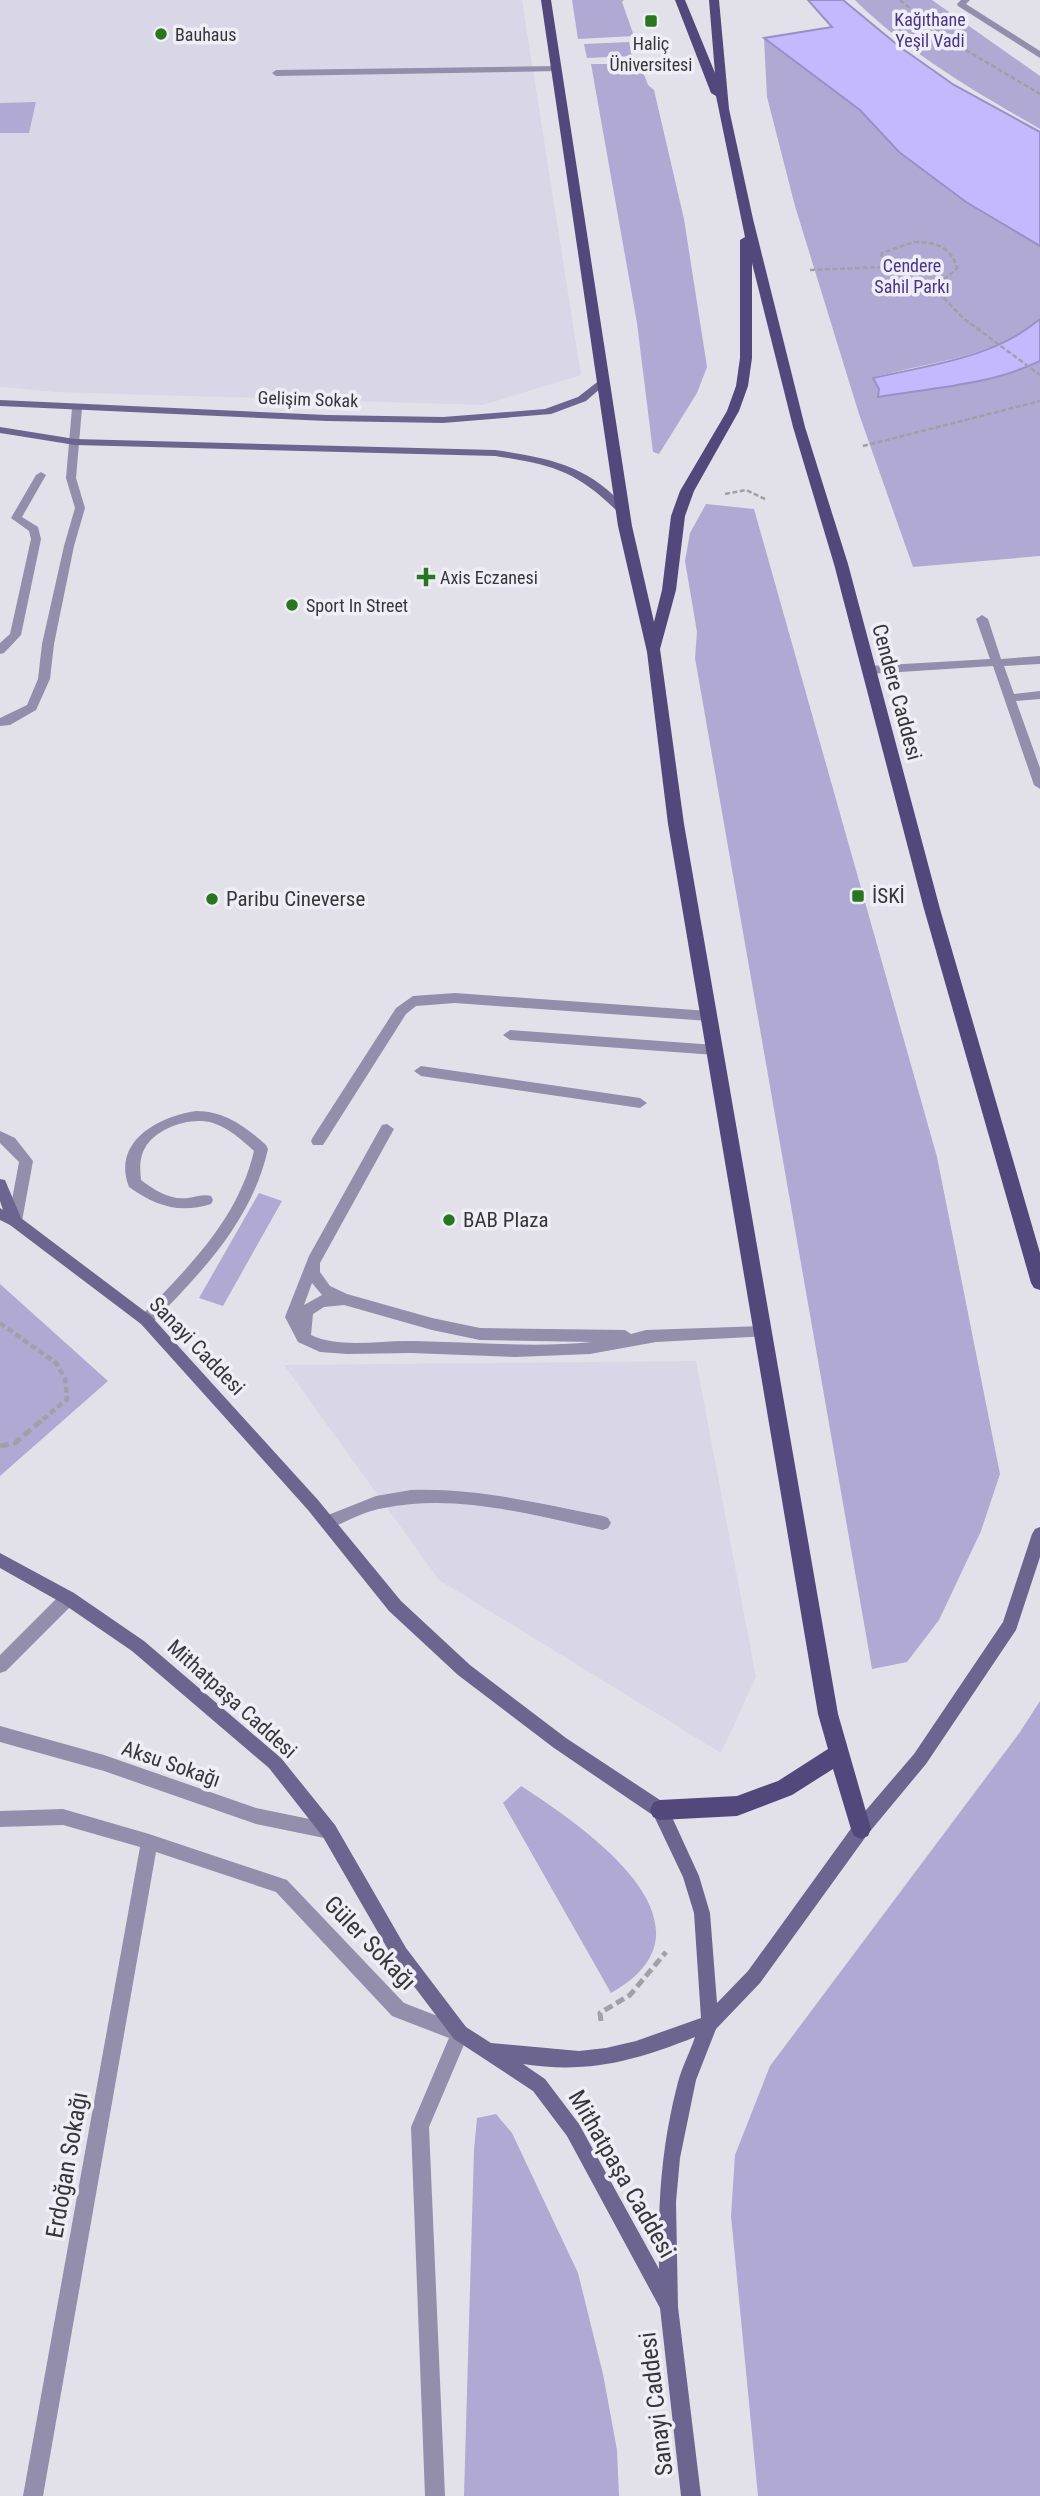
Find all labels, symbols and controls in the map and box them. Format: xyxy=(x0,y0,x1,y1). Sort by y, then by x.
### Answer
park label: Kağıthane Yeşil Vadi xyxy=(894,9,966,51)
marker: Haliç Üniversitesi xyxy=(643,13,659,29)
place label: Bauhaus xyxy=(175,24,236,45)
marker: Bauhaus xyxy=(153,26,169,42)
place label: Haliç Üniversitesi xyxy=(610,33,692,75)
park label: Cendere Sahil Parkı xyxy=(874,255,950,297)
street label: Gelişim Sokak xyxy=(257,387,359,411)
place label: Axis Eczanesi xyxy=(440,567,538,588)
marker: Axis Eczanesi xyxy=(418,569,434,585)
place label: Sport In Street xyxy=(306,595,408,616)
marker: Sport In Street xyxy=(284,597,300,613)
street label: Cendere Caddesi xyxy=(867,621,927,763)
place label: İSKİ xyxy=(872,884,905,908)
place label: Paribu Cineverse xyxy=(226,887,365,911)
marker: İSKİ xyxy=(850,888,866,904)
marker: Paribu Cineverse xyxy=(204,891,220,907)
place label: BAB Plaza xyxy=(463,1208,549,1232)
marker: BAB Plaza xyxy=(441,1212,457,1228)
street label: Sanayi Caddesi xyxy=(144,1292,250,1400)
street label: Mithatpaşa Caddesi xyxy=(163,1635,301,1763)
street label: Aksu Sokağı xyxy=(119,1736,223,1792)
street label: Güler Sokağı xyxy=(318,1890,422,1996)
street label: Mithatpaşa Caddesi xyxy=(563,2085,681,2263)
street label: Erdoğan Sokağı xyxy=(40,2090,94,2240)
street label: Sanayi Caddesi xyxy=(633,2331,679,2477)

